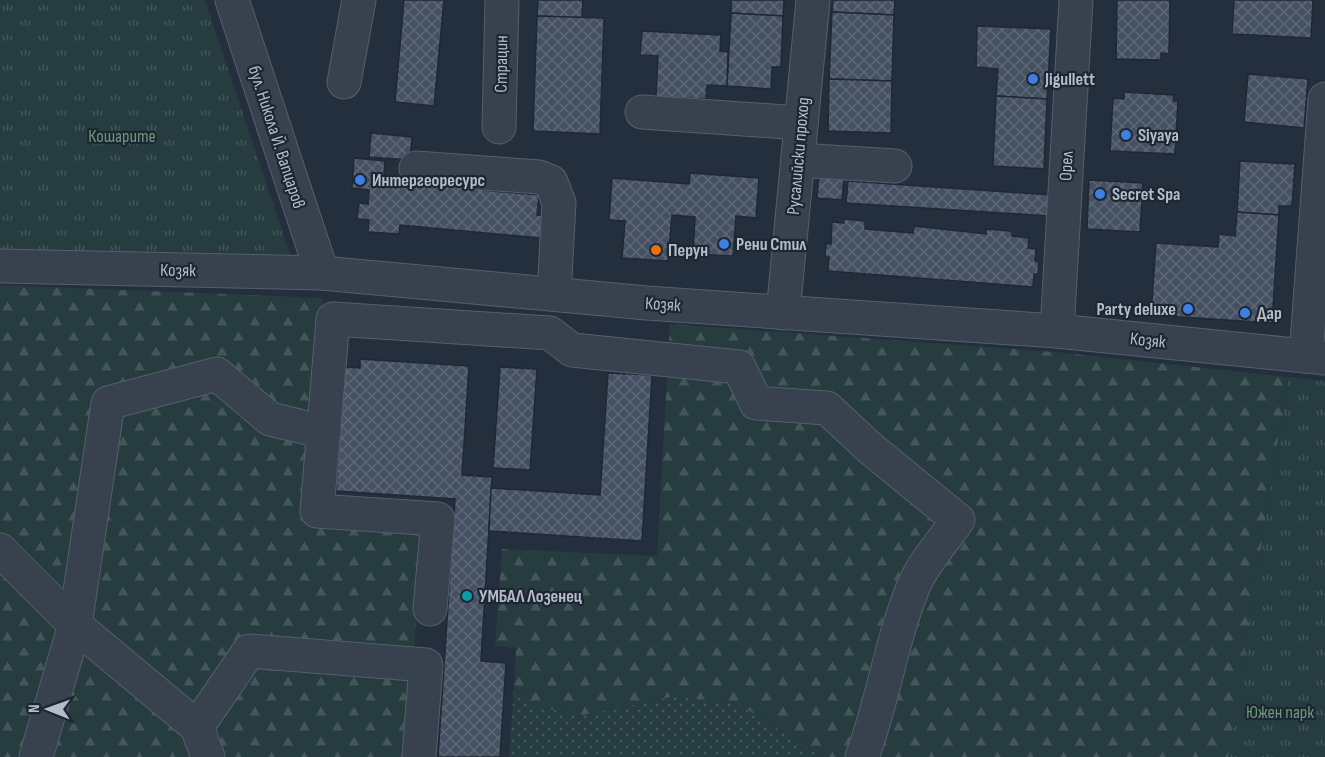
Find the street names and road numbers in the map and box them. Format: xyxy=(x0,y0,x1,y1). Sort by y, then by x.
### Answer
street label: Страцин xyxy=(491,35,512,93)
street label: бул. Никола Й. Вапцаров xyxy=(244,63,310,211)
street label: Русалийски проход xyxy=(783,96,814,216)
street label: Орел xyxy=(1055,150,1078,182)
street label: Козяк xyxy=(160,260,196,281)
street label: Козяк xyxy=(644,293,682,316)
street label: Козяк xyxy=(1129,328,1167,353)

